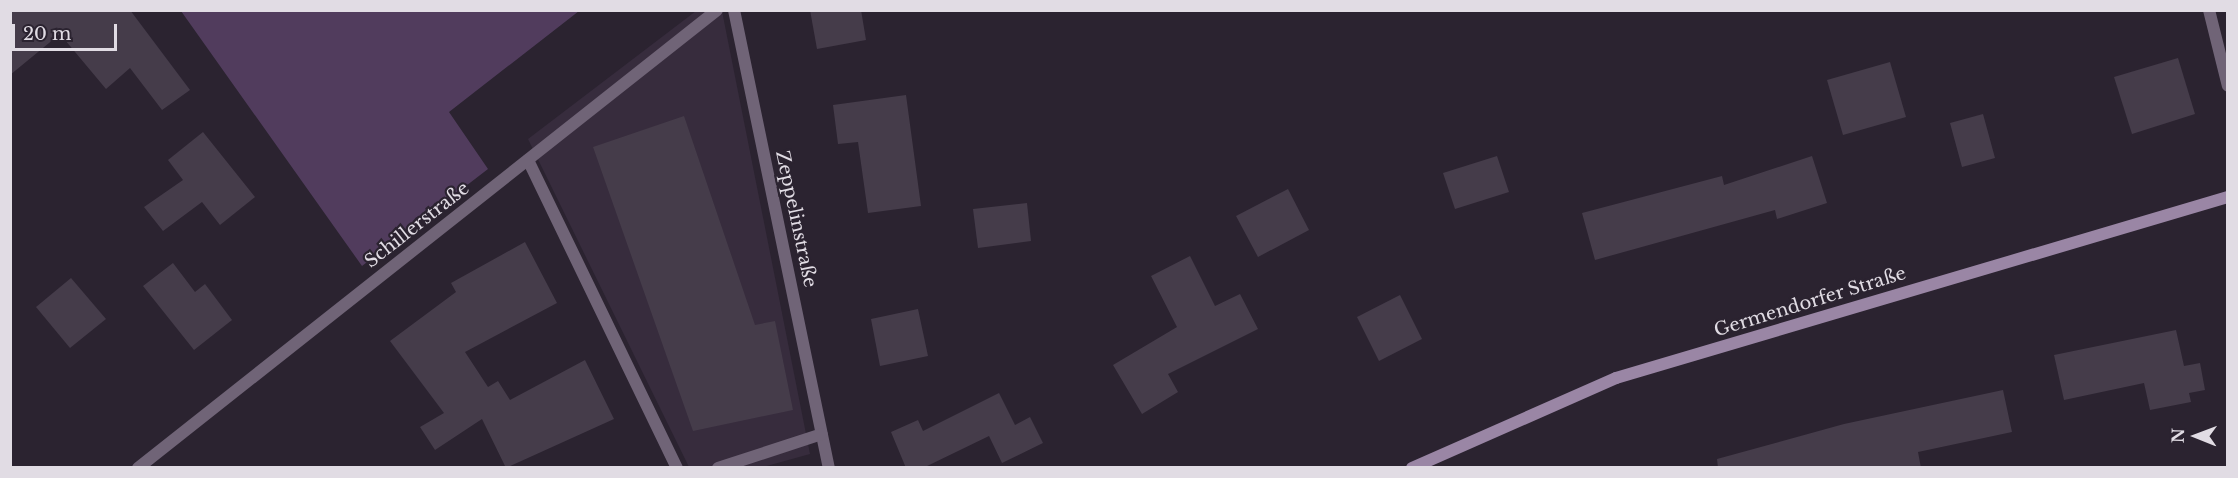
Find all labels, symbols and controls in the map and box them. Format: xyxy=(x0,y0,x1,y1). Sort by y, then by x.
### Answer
scale bar xyxy=(15,12,120,50)
text: 20 m xyxy=(23,23,71,45)
street label: Zeppelinstraße xyxy=(771,149,821,289)
street label: Schillerstraße xyxy=(361,178,473,272)
street label: Germendorfer Straße xyxy=(1711,262,1909,342)
north arrow xyxy=(2166,406,2226,466)
text: N xyxy=(2168,428,2188,443)

